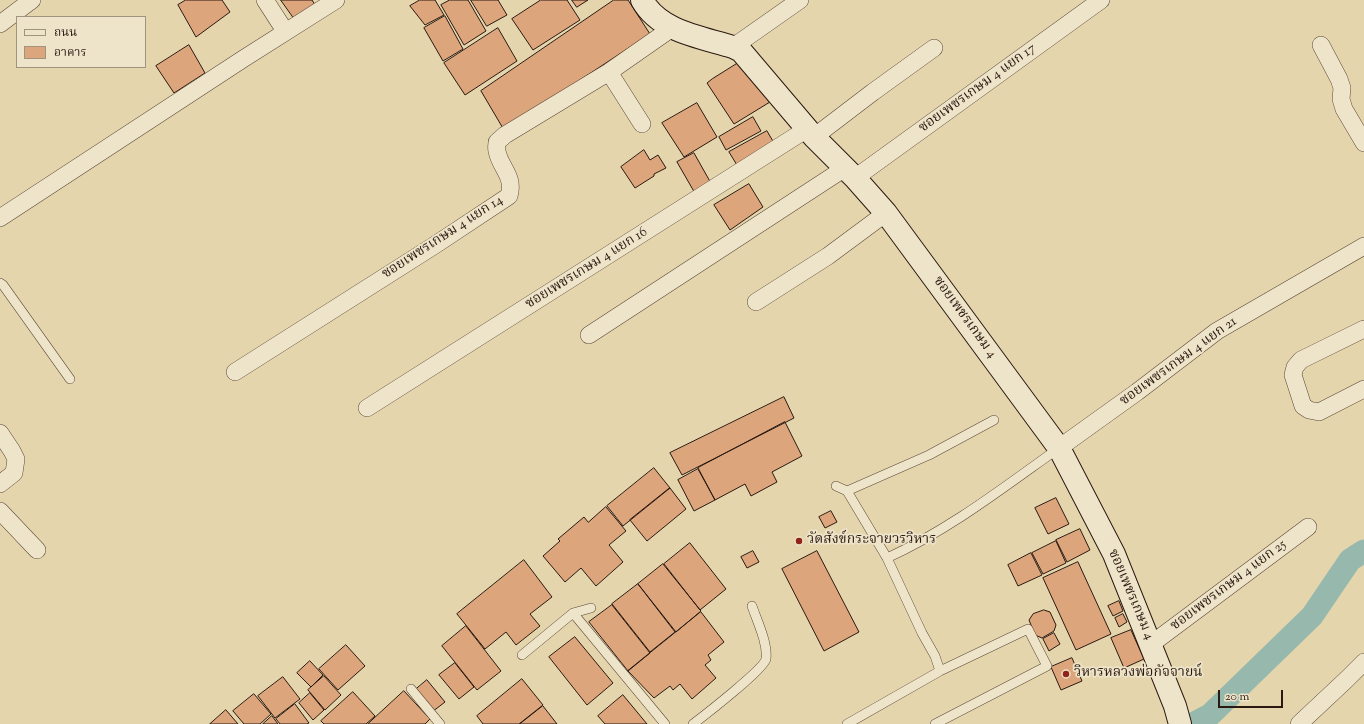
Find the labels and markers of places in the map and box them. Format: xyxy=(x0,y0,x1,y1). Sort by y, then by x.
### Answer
place label: วัดสังข์กระจายวรวิหาร xyxy=(807,533,936,549)
marker: วัดสังข์กระจายวรวิหาร xyxy=(794,536,804,546)
place label: วิหารหลวงพ่อกัจจายน์ xyxy=(1074,666,1203,682)
marker: วิหารหลวงพ่อกัจจายน์ xyxy=(1061,669,1071,679)

